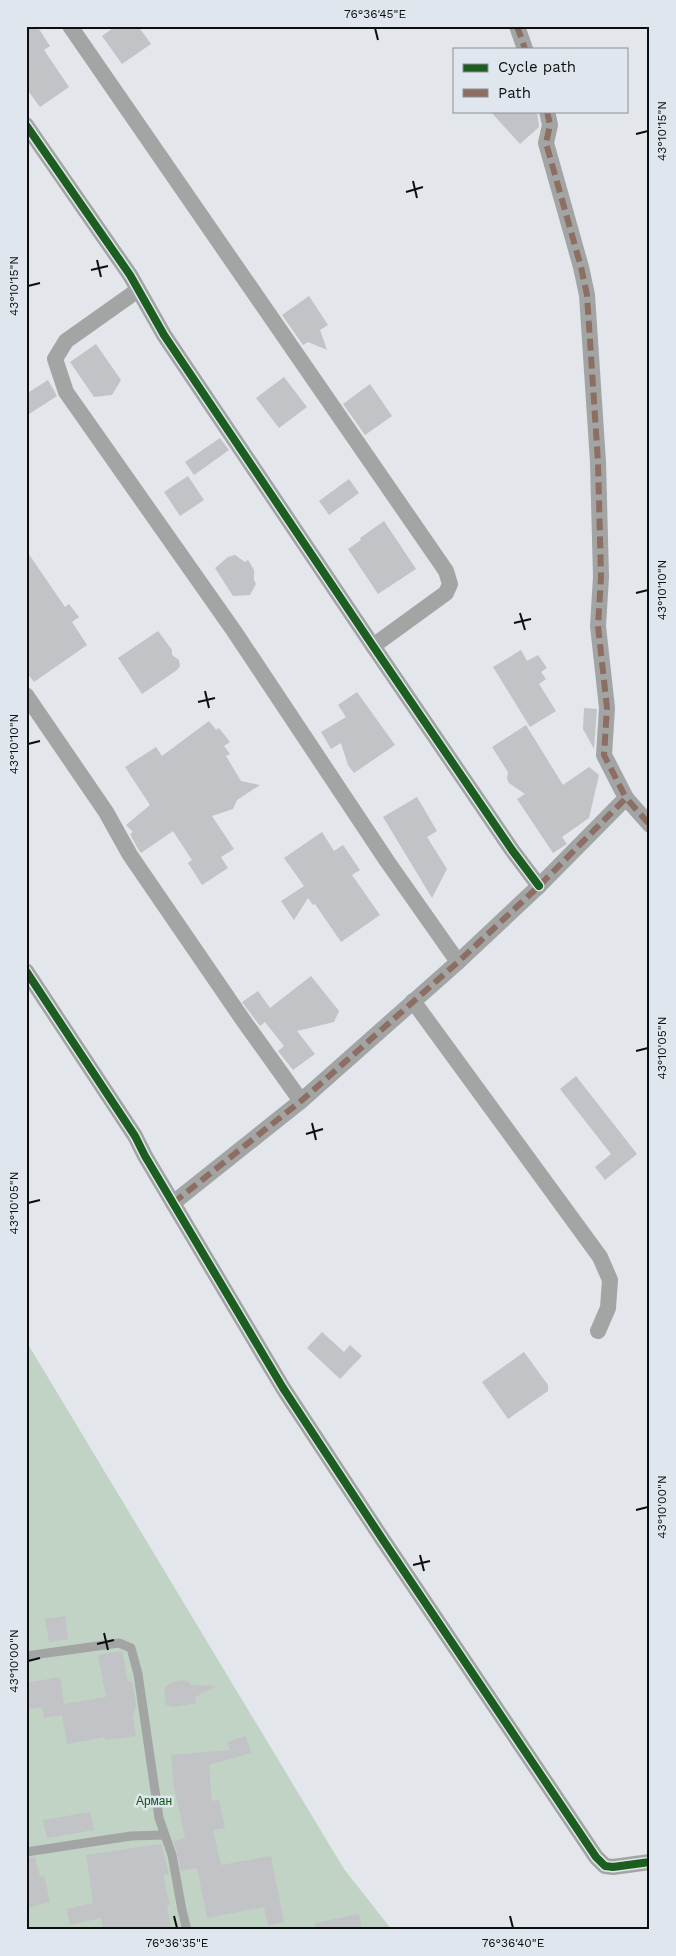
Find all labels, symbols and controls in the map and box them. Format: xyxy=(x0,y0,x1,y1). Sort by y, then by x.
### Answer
text: 76°36'45"E xyxy=(344,7,406,21)
legend xyxy=(453,48,628,112)
text: Cycle path xyxy=(498,58,576,76)
text: Path xyxy=(498,84,531,102)
text: 43°10'15"N xyxy=(655,101,669,161)
text: 43°10'15"N xyxy=(7,256,21,316)
text: 43°10'10"N xyxy=(655,560,669,620)
text: 43°10'10"N xyxy=(7,714,21,774)
text: 43°10'05"N xyxy=(655,1017,669,1079)
text: 43°10'05"N xyxy=(7,1172,21,1234)
text: 43°10'00"N xyxy=(655,1475,669,1539)
text: 43°10'00"N xyxy=(7,1629,21,1693)
park label: Арман xyxy=(136,1794,172,1808)
text: 76°36'35"E xyxy=(146,1936,209,1950)
text: 76°36'40"E xyxy=(482,1936,545,1950)

